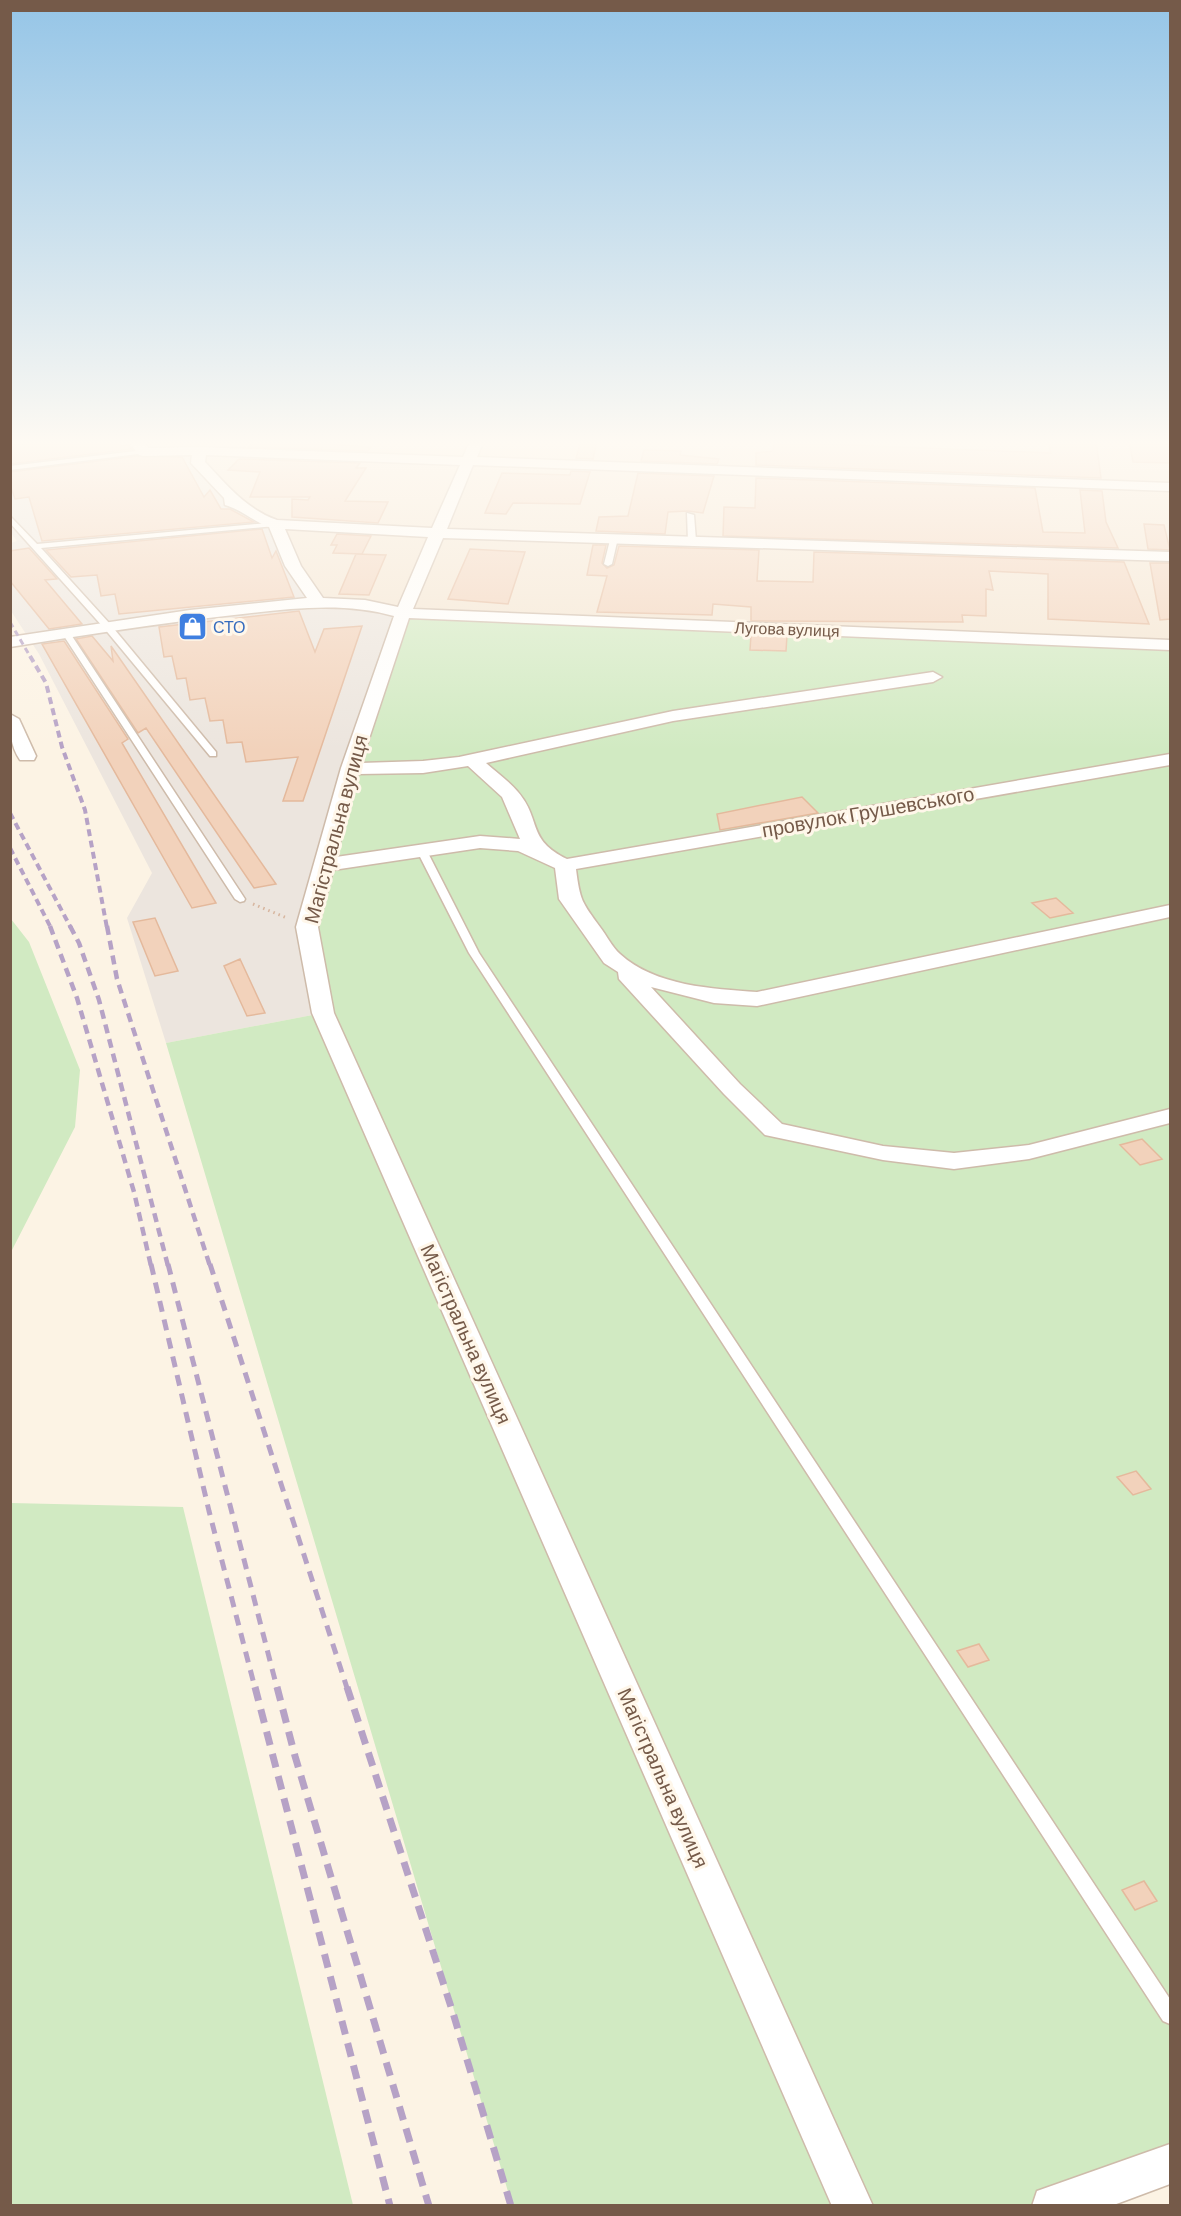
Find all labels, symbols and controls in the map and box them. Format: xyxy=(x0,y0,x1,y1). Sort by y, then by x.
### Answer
shop icon: СТО xyxy=(176,611,208,643)
place label: СТО xyxy=(213,617,246,636)
street label: Лугова вулиця xyxy=(734,617,840,640)
street label: Магістральна вулиця xyxy=(298,732,372,926)
street label: провулок Грушевського xyxy=(760,781,976,842)
street label: Магістральна вулиця xyxy=(416,1240,517,1427)
street label: Магістральна вулиця xyxy=(613,1684,714,1871)

